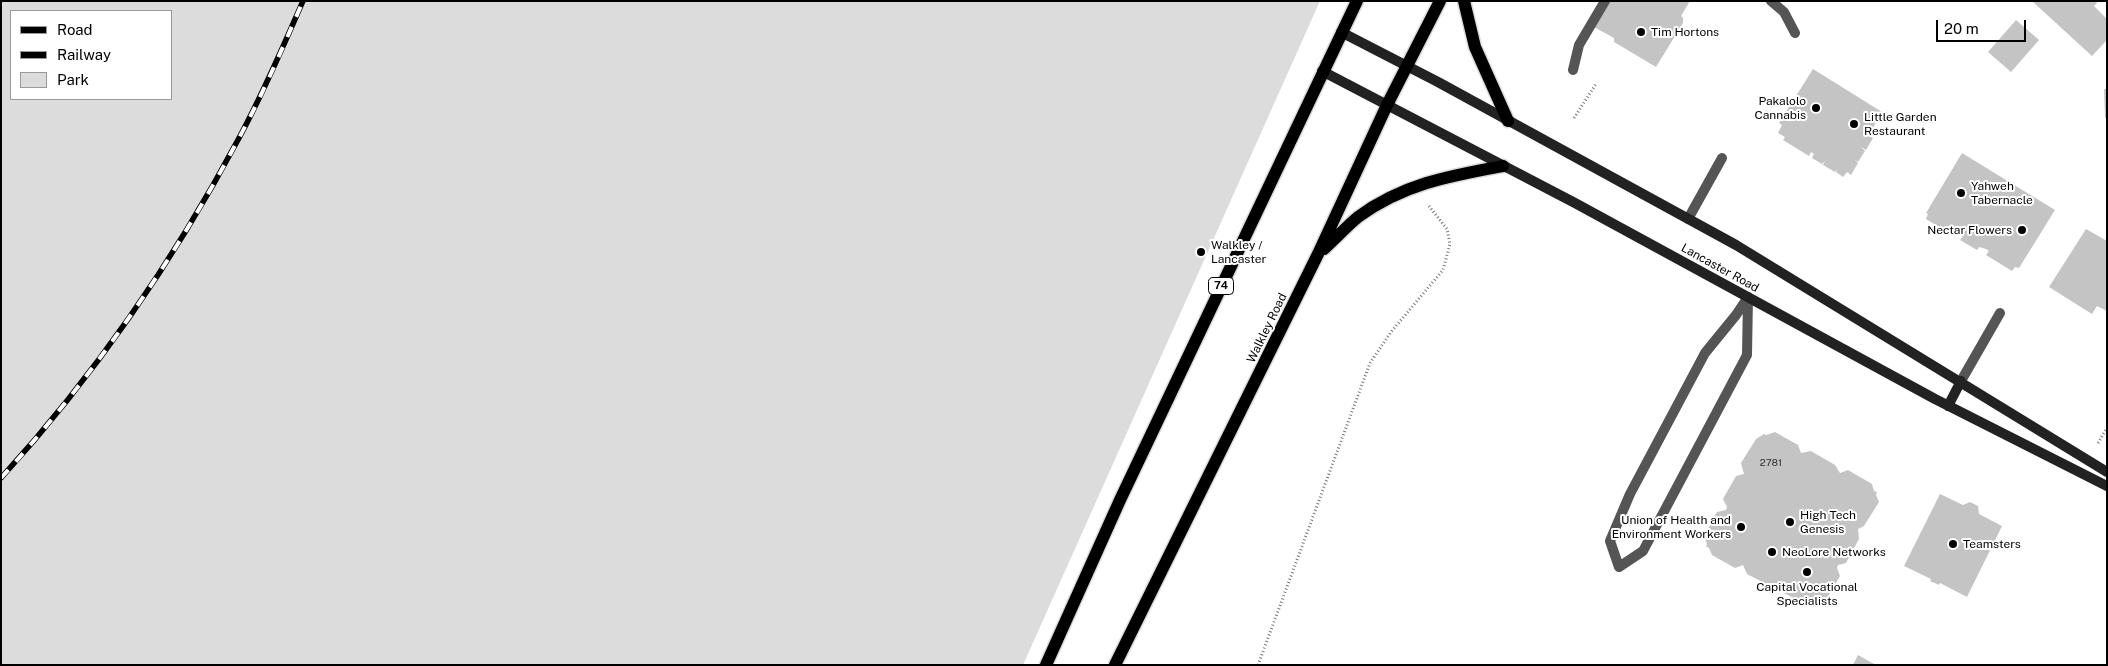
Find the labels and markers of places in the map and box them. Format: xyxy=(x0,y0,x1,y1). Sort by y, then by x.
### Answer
place label: Tim Hortons xyxy=(1651,25,1719,39)
marker: Tim Hortons xyxy=(1635,26,1647,38)
place label: Pakalolo Cannabis xyxy=(1755,94,1806,122)
marker: Pakalolo Cannabis xyxy=(1810,102,1822,114)
place label: Little Garden Restaurant xyxy=(1864,110,1937,138)
marker: Little Garden Restaurant xyxy=(1848,118,1860,130)
place label: Yahweh Tabernacle xyxy=(1971,179,2033,207)
marker: Yahweh Tabernacle xyxy=(1955,187,1967,199)
place label: Nectar Flowers xyxy=(1927,223,2012,237)
marker: Nectar Flowers xyxy=(2016,224,2028,236)
place label: Walkley / Lancaster xyxy=(1211,238,1266,266)
marker: Walkley / Lancaster xyxy=(1195,246,1207,258)
place label: High Tech Genesis xyxy=(1800,508,1856,536)
place label: Union of Health and Environment Workers xyxy=(1612,513,1731,541)
marker: High Tech Genesis xyxy=(1784,516,1796,528)
marker: Union of Health and Environment Workers xyxy=(1735,521,1747,533)
place label: Teamsters xyxy=(1963,537,2021,551)
marker: Teamsters xyxy=(1947,538,1959,550)
place label: NeoLore Networks xyxy=(1782,545,1886,559)
marker: NeoLore Networks xyxy=(1766,546,1778,558)
marker: Capital Vocational Specialists xyxy=(1801,566,1813,578)
place label: Capital Vocational Specialists xyxy=(1756,580,1858,608)

